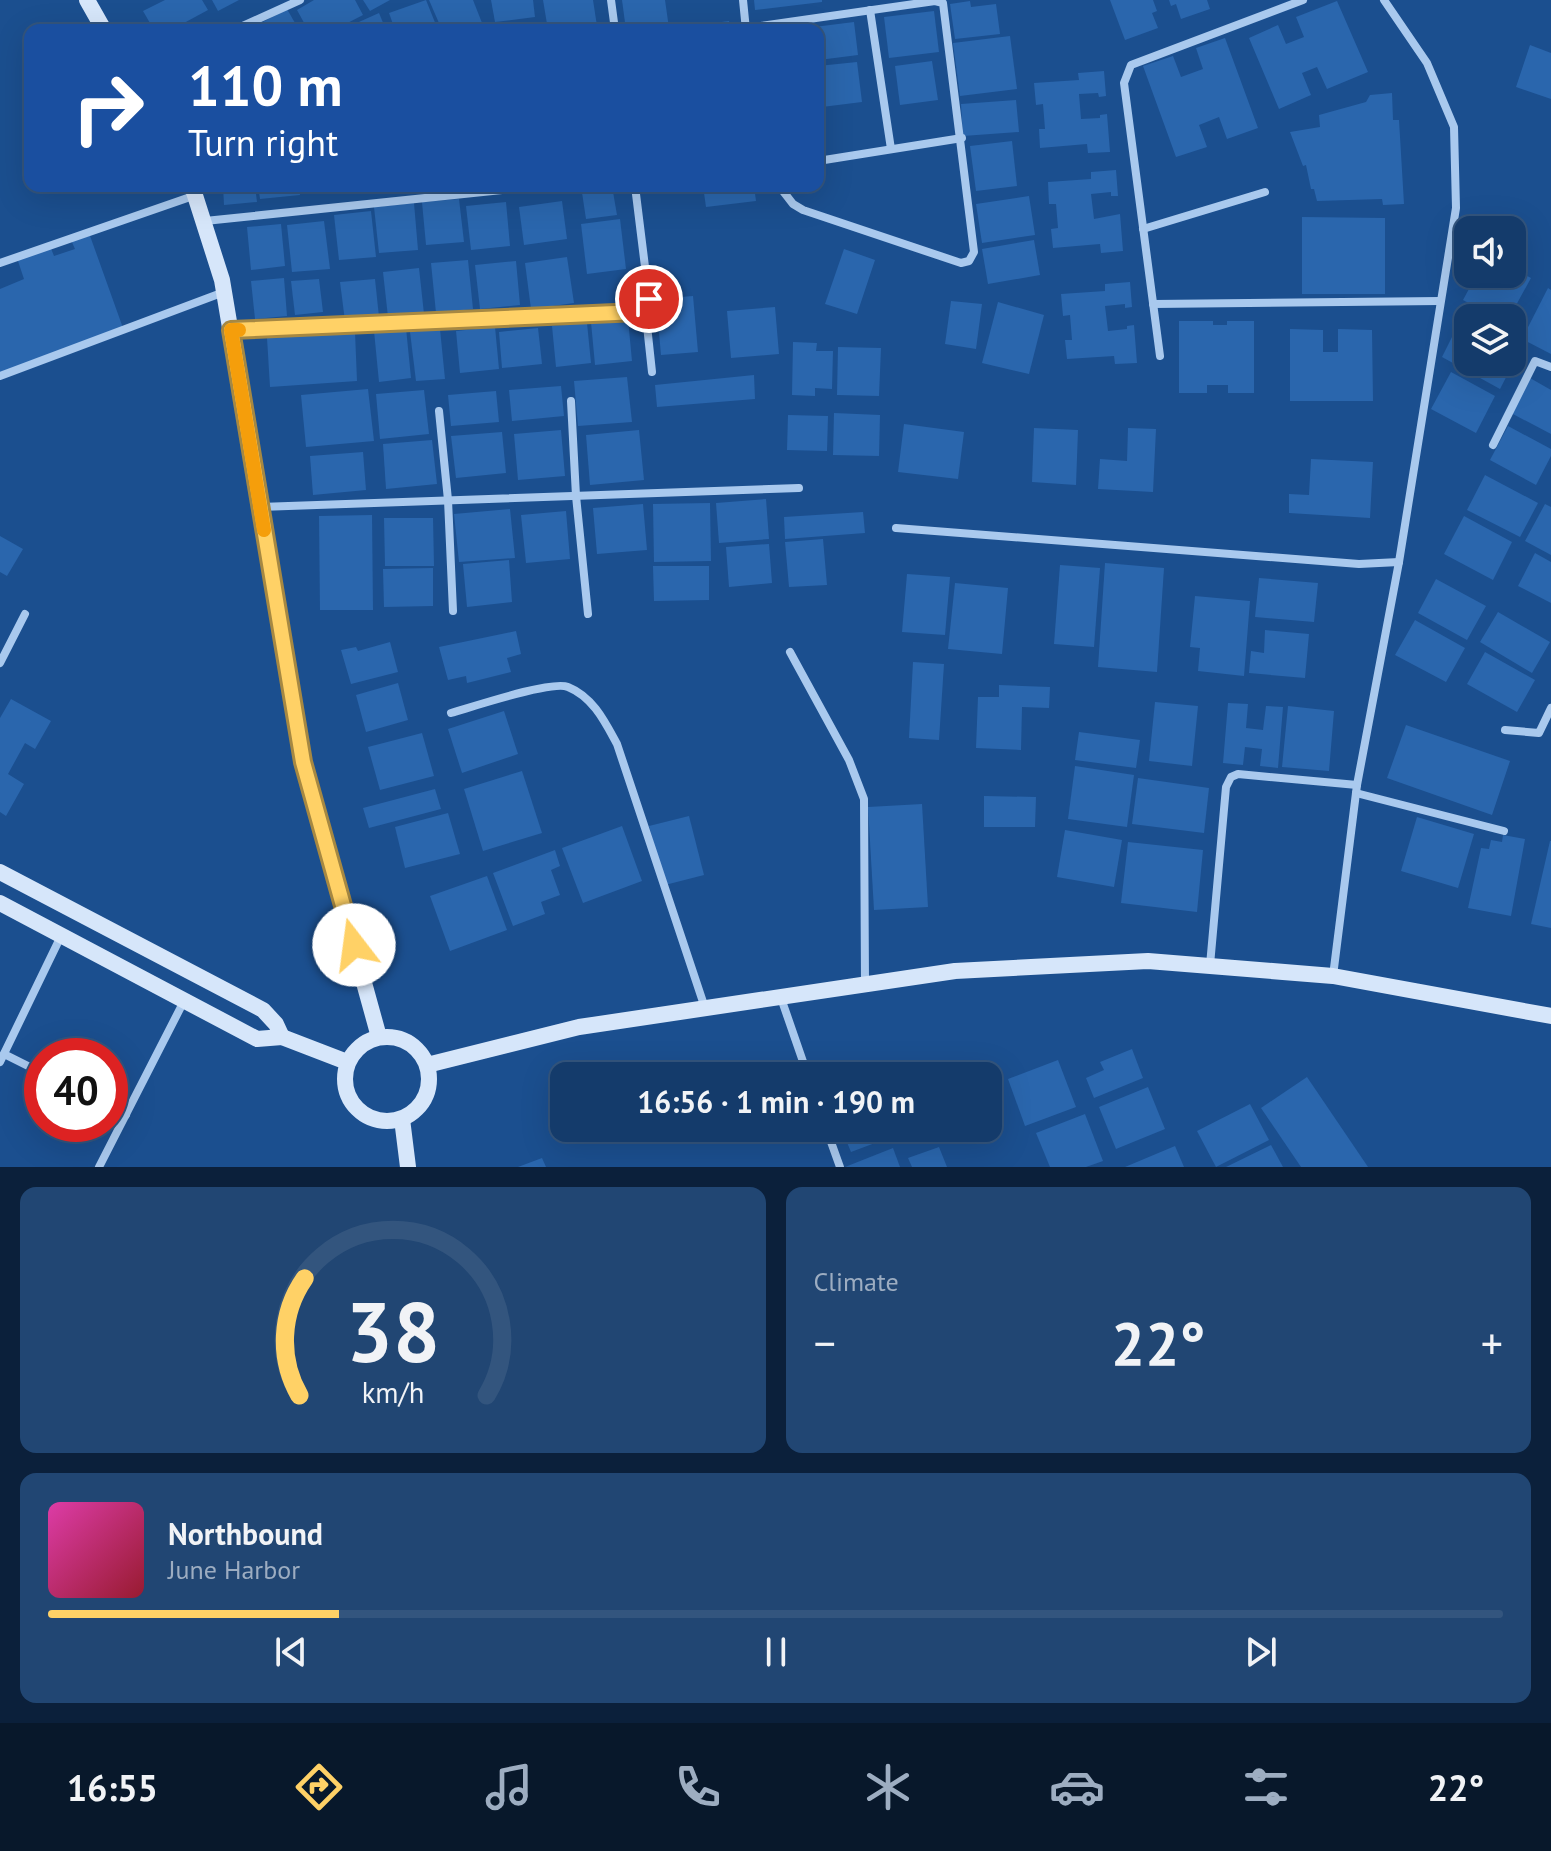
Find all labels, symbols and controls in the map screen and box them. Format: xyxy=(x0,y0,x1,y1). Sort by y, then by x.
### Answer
text: 110 m xyxy=(188,49,343,121)
icon: right xyxy=(56,56,160,160)
text: Turn right xyxy=(188,119,338,166)
map controls xyxy=(1454,216,1526,376)
button: sound xyxy=(1454,216,1526,288)
pin xyxy=(615,265,683,333)
icon: arrive xyxy=(627,277,671,321)
button: layers xyxy=(1454,304,1526,376)
position arrow xyxy=(312,903,396,987)
speed limit sign: 40 xyxy=(24,1038,128,1142)
text: 16:56 · 1 min · 190 m xyxy=(637,1082,915,1121)
text: Climate xyxy=(814,1265,899,1298)
text: 38 xyxy=(346,1277,440,1385)
text: 22° xyxy=(1111,1304,1205,1382)
text: − xyxy=(814,1314,836,1371)
text: + xyxy=(1481,1314,1503,1371)
text: km/h xyxy=(361,1374,424,1411)
text: Northbound xyxy=(168,1514,323,1553)
text: June Harbor xyxy=(168,1553,300,1586)
icon: previous xyxy=(269,1630,313,1674)
icon: pause xyxy=(754,1630,798,1674)
icon: next xyxy=(1239,1630,1283,1674)
icon: directions xyxy=(291,1759,347,1815)
icon: music xyxy=(481,1759,537,1815)
icon: phone xyxy=(670,1759,726,1815)
icon: climate xyxy=(860,1759,916,1815)
icon: car xyxy=(1049,1759,1105,1815)
icon: filters xyxy=(1238,1759,1294,1815)
text: 16:55 xyxy=(67,1764,158,1811)
text: 22° xyxy=(1428,1764,1484,1811)

